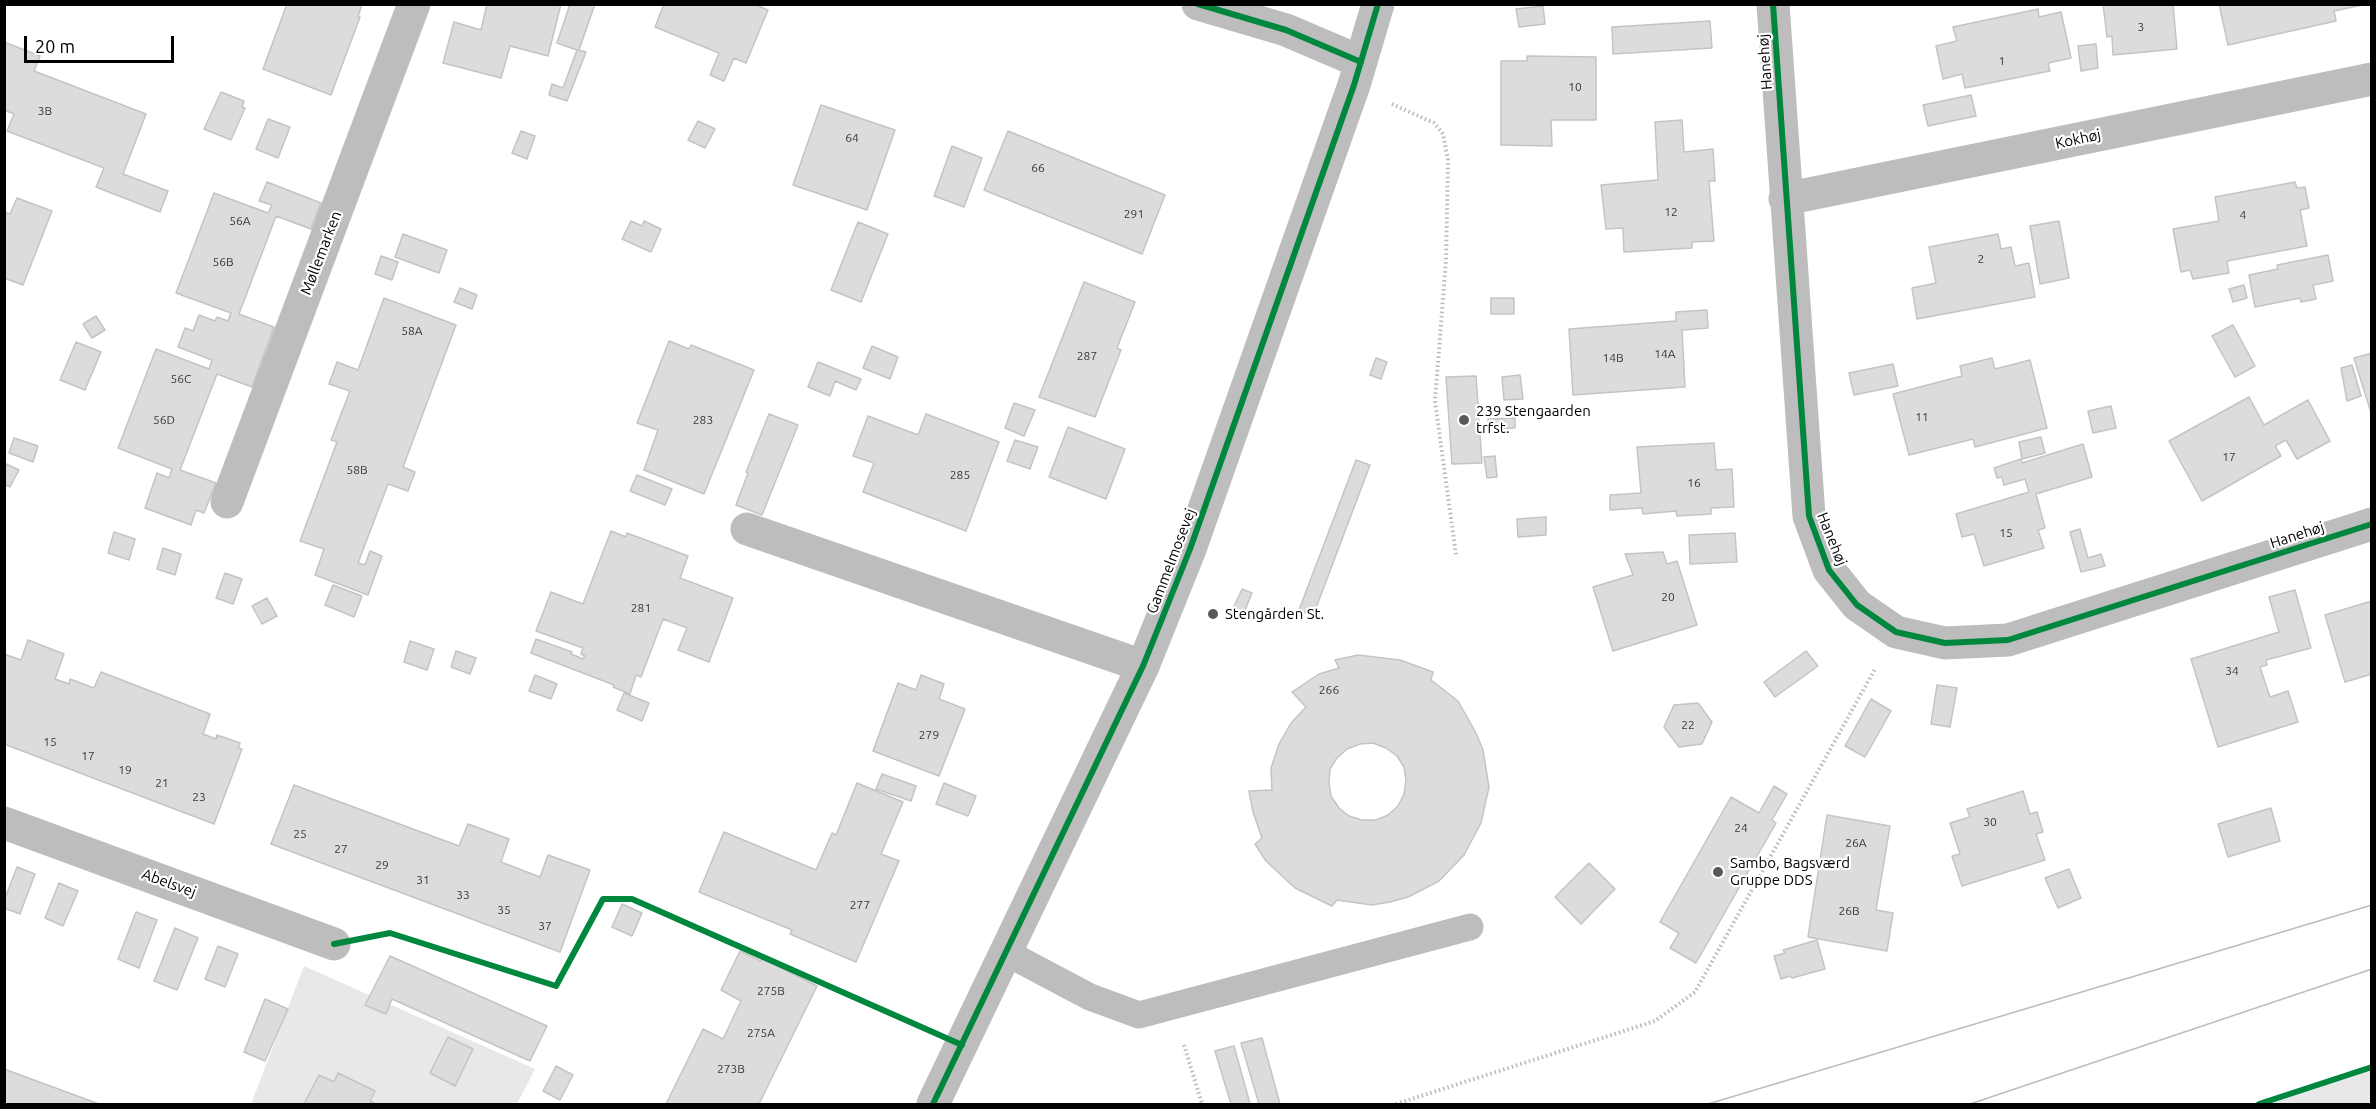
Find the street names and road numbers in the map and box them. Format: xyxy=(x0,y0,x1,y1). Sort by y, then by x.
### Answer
street label: Hanehøj xyxy=(1754,33,1776,91)
street label: Kokhøj xyxy=(2053,125,2103,153)
street label: Møllemarken xyxy=(297,208,345,298)
street label: Gammelmosevej xyxy=(1143,506,1199,616)
street label: Hanehøj xyxy=(1813,510,1851,568)
street label: Hanehøj xyxy=(2268,518,2326,552)
street label: Abelsvej xyxy=(139,865,199,901)

